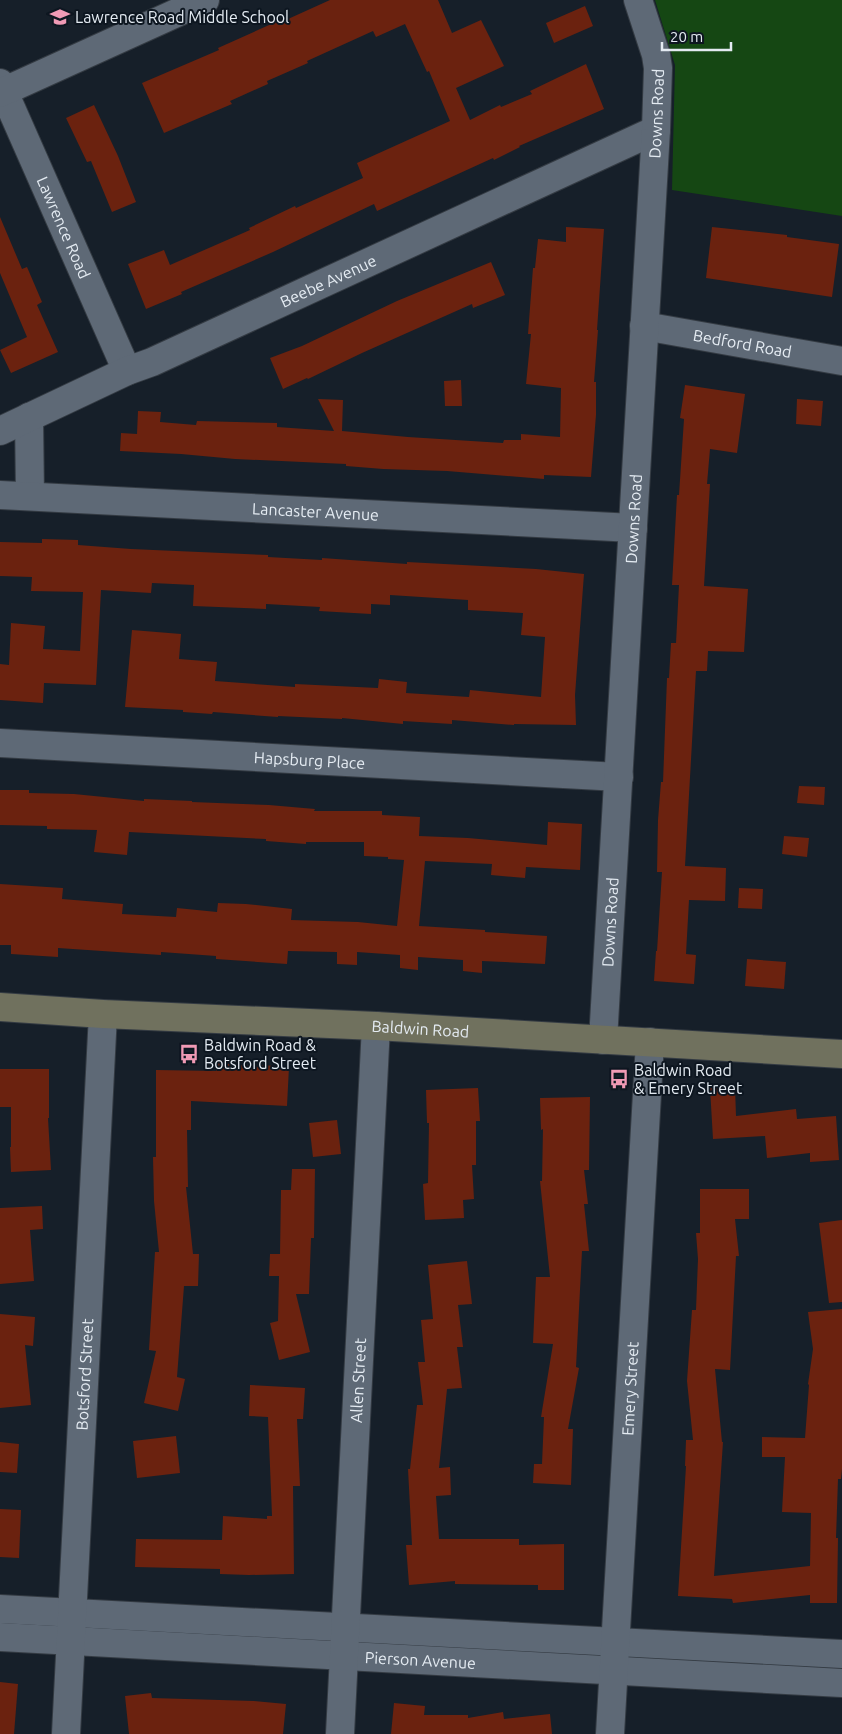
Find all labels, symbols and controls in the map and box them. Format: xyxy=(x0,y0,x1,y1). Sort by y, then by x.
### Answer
school or university icon: Lawrence Road Middle School xyxy=(49,6,71,28)
place label: Lawrence Road Middle School xyxy=(75,8,289,26)
scale bar xyxy=(662,20,731,52)
text: 20 m xyxy=(670,28,703,45)
street label: Downs Road xyxy=(645,68,667,159)
street label: Lawrence Road xyxy=(33,174,94,281)
street label: Beebe Avenue xyxy=(277,251,379,311)
street label: Bedford Road xyxy=(692,326,793,361)
street label: Downs Road xyxy=(622,474,645,564)
street label: Lancaster Avenue xyxy=(252,499,379,524)
street label: Hapsburg Place xyxy=(253,748,366,772)
street label: Downs Road xyxy=(598,877,621,968)
street label: Baldwin Road xyxy=(371,1017,470,1041)
place label: Baldwin Road & Botsford Street xyxy=(204,1036,317,1072)
bus stop icon: Baldwin Road & Botsford Street xyxy=(178,1043,200,1065)
place label: Baldwin Road & Emery Street xyxy=(634,1061,743,1097)
bus stop icon: Baldwin Road & Emery Street xyxy=(608,1068,630,1090)
street label: Botsford Street xyxy=(73,1317,96,1431)
street label: Allen Street xyxy=(347,1337,369,1423)
street label: Emery Street xyxy=(618,1340,642,1436)
street label: Pierson Avenue xyxy=(364,1648,477,1672)

